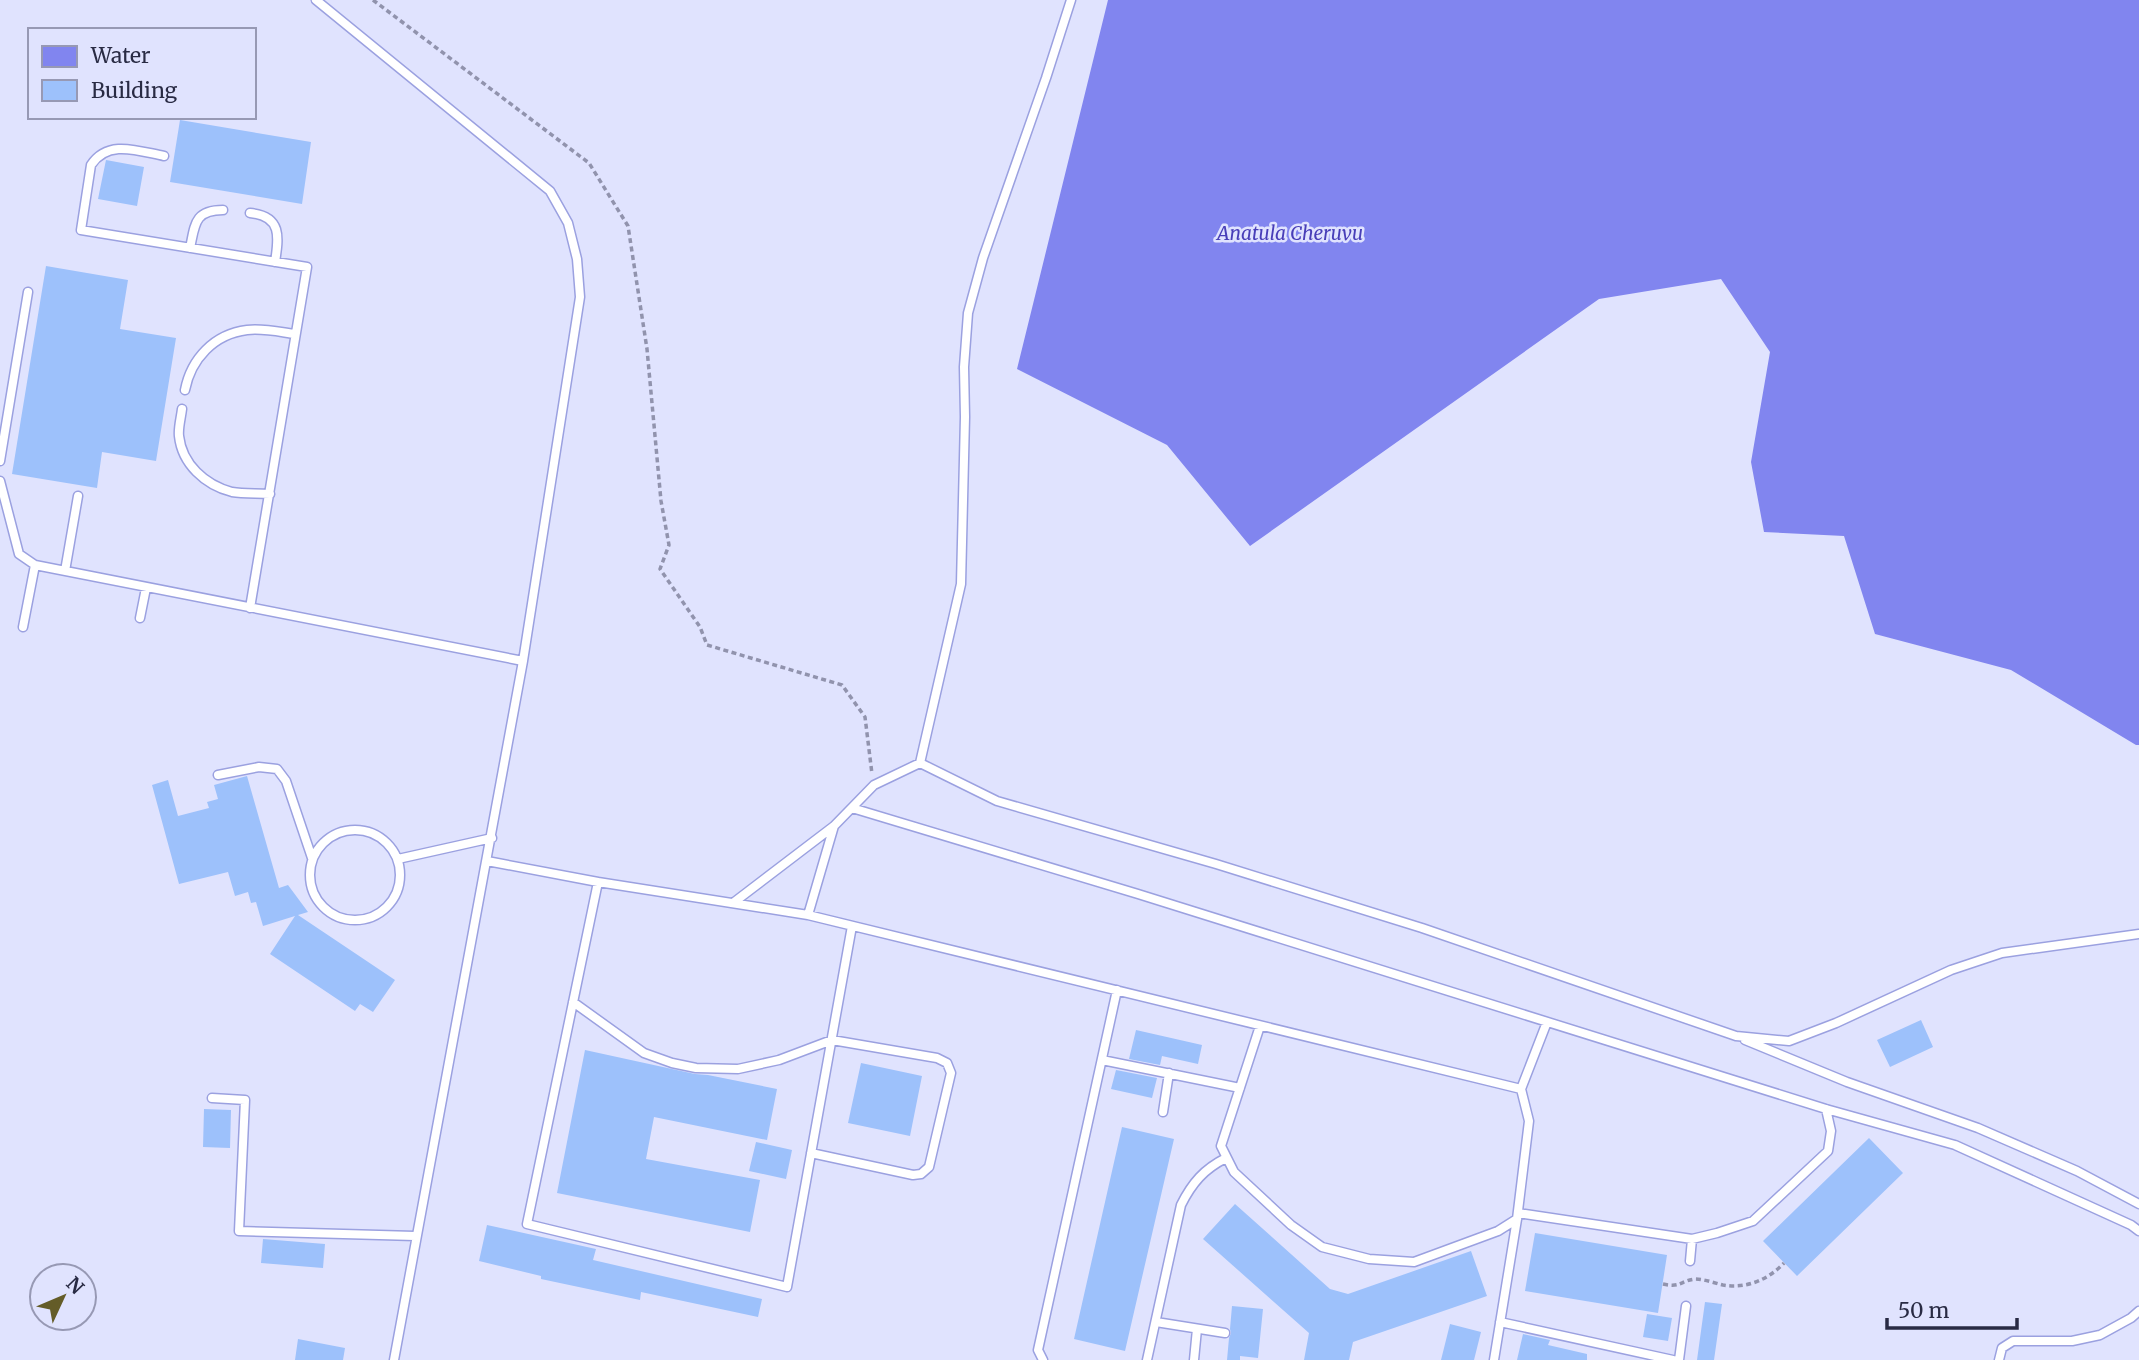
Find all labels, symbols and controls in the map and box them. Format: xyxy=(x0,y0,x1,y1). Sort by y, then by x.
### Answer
legend xyxy=(28,28,256,119)
text: Water xyxy=(90,42,150,69)
text: Building xyxy=(91,77,178,104)
water label: Anatula Cheruvu xyxy=(1215,221,1363,245)
north arrow xyxy=(28,1262,98,1332)
text: N xyxy=(61,1271,89,1299)
scale bar xyxy=(1887,1286,2016,1330)
text: 50 m xyxy=(1898,1297,1949,1324)

